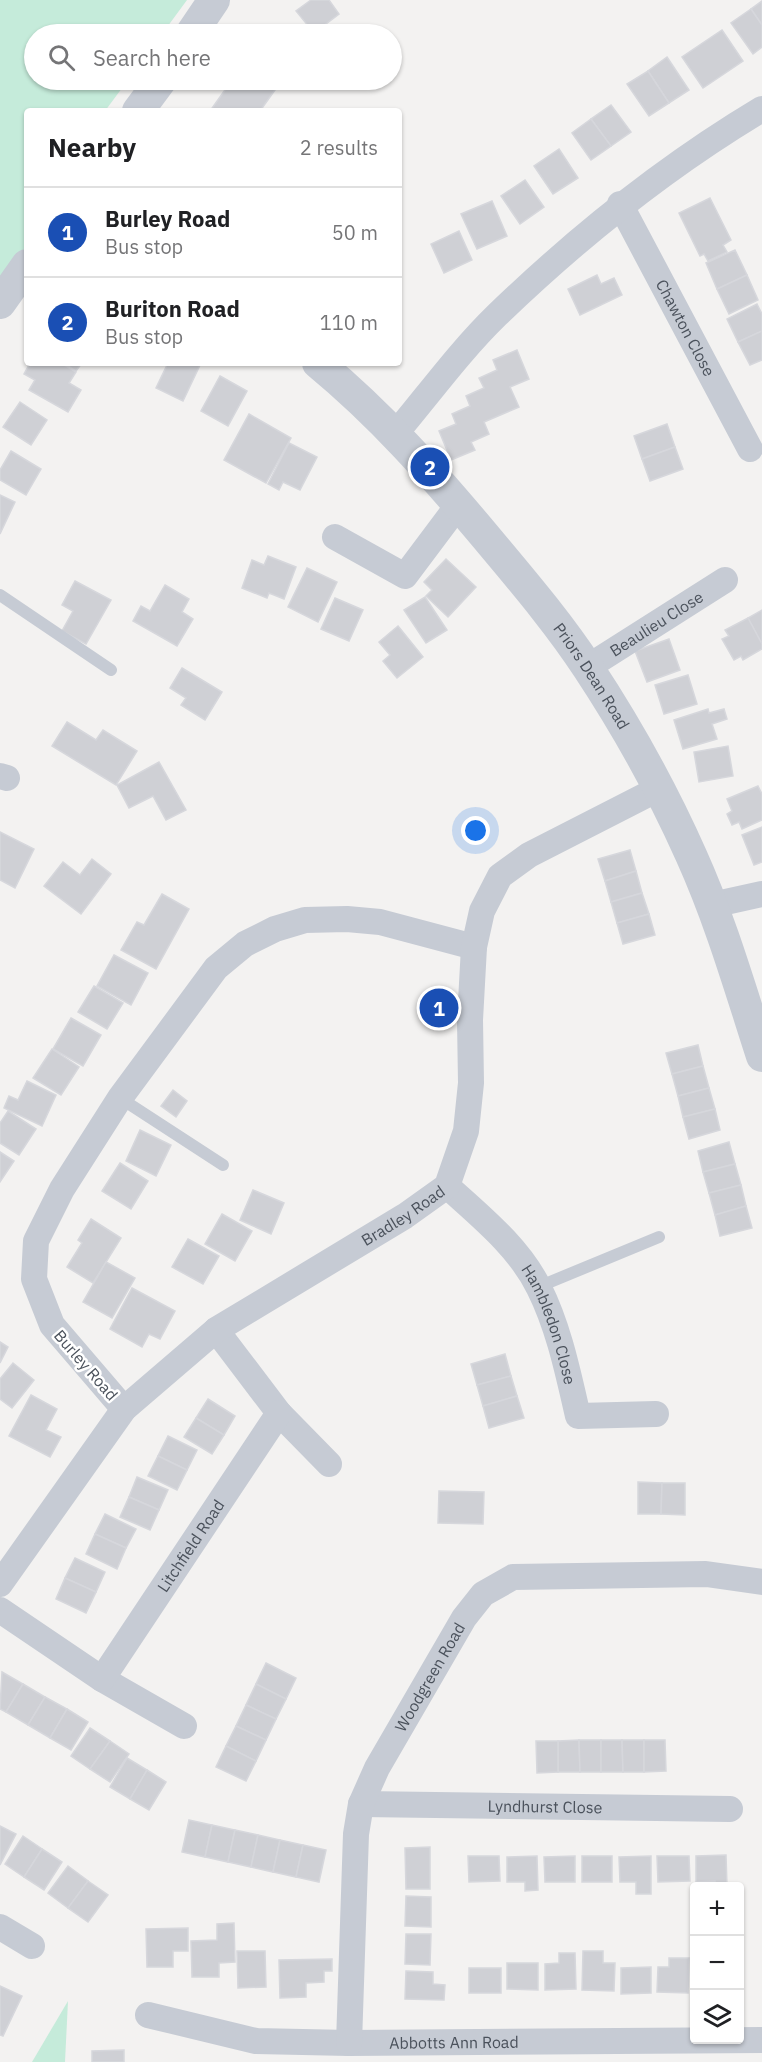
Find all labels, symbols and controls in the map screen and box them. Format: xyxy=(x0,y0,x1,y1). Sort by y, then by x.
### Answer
search box xyxy=(24,24,402,90)
icon: search xyxy=(45,41,78,74)
text: Search here xyxy=(93,43,211,72)
text: Nearby xyxy=(48,130,136,164)
text: 2 results xyxy=(300,134,378,161)
text: Burley Road xyxy=(105,204,230,233)
text: 1 xyxy=(62,219,74,246)
text: 50 m xyxy=(332,219,378,246)
text: Bus stop xyxy=(105,233,183,260)
street label: Chawton Close xyxy=(652,276,720,380)
text: Buriton Road xyxy=(105,294,240,323)
text: 2 xyxy=(62,309,74,336)
text: 110 m xyxy=(320,309,378,336)
text: Bus stop xyxy=(105,323,183,350)
pin: 2 xyxy=(410,444,450,490)
street label: Beaulieu Close xyxy=(606,586,707,661)
street label: Priors Dean Road xyxy=(549,619,634,733)
your location xyxy=(461,816,490,845)
pin: 1 xyxy=(420,986,458,1030)
street label: Bradley Road xyxy=(358,1181,449,1250)
street label: Hambledon Close xyxy=(518,1260,580,1387)
street label: Burley Road xyxy=(50,1326,122,1404)
street label: Litchfield Road xyxy=(153,1496,229,1596)
street label: Woodgreen Road xyxy=(390,1619,469,1735)
street label: Lyndhurst Close xyxy=(487,1796,603,1817)
map controls xyxy=(690,1882,744,2044)
button: + xyxy=(690,1882,744,1936)
button: − xyxy=(690,1936,744,1990)
button: layers xyxy=(690,1990,744,2044)
street label: Abbotts Ann Road xyxy=(389,2032,519,2053)

